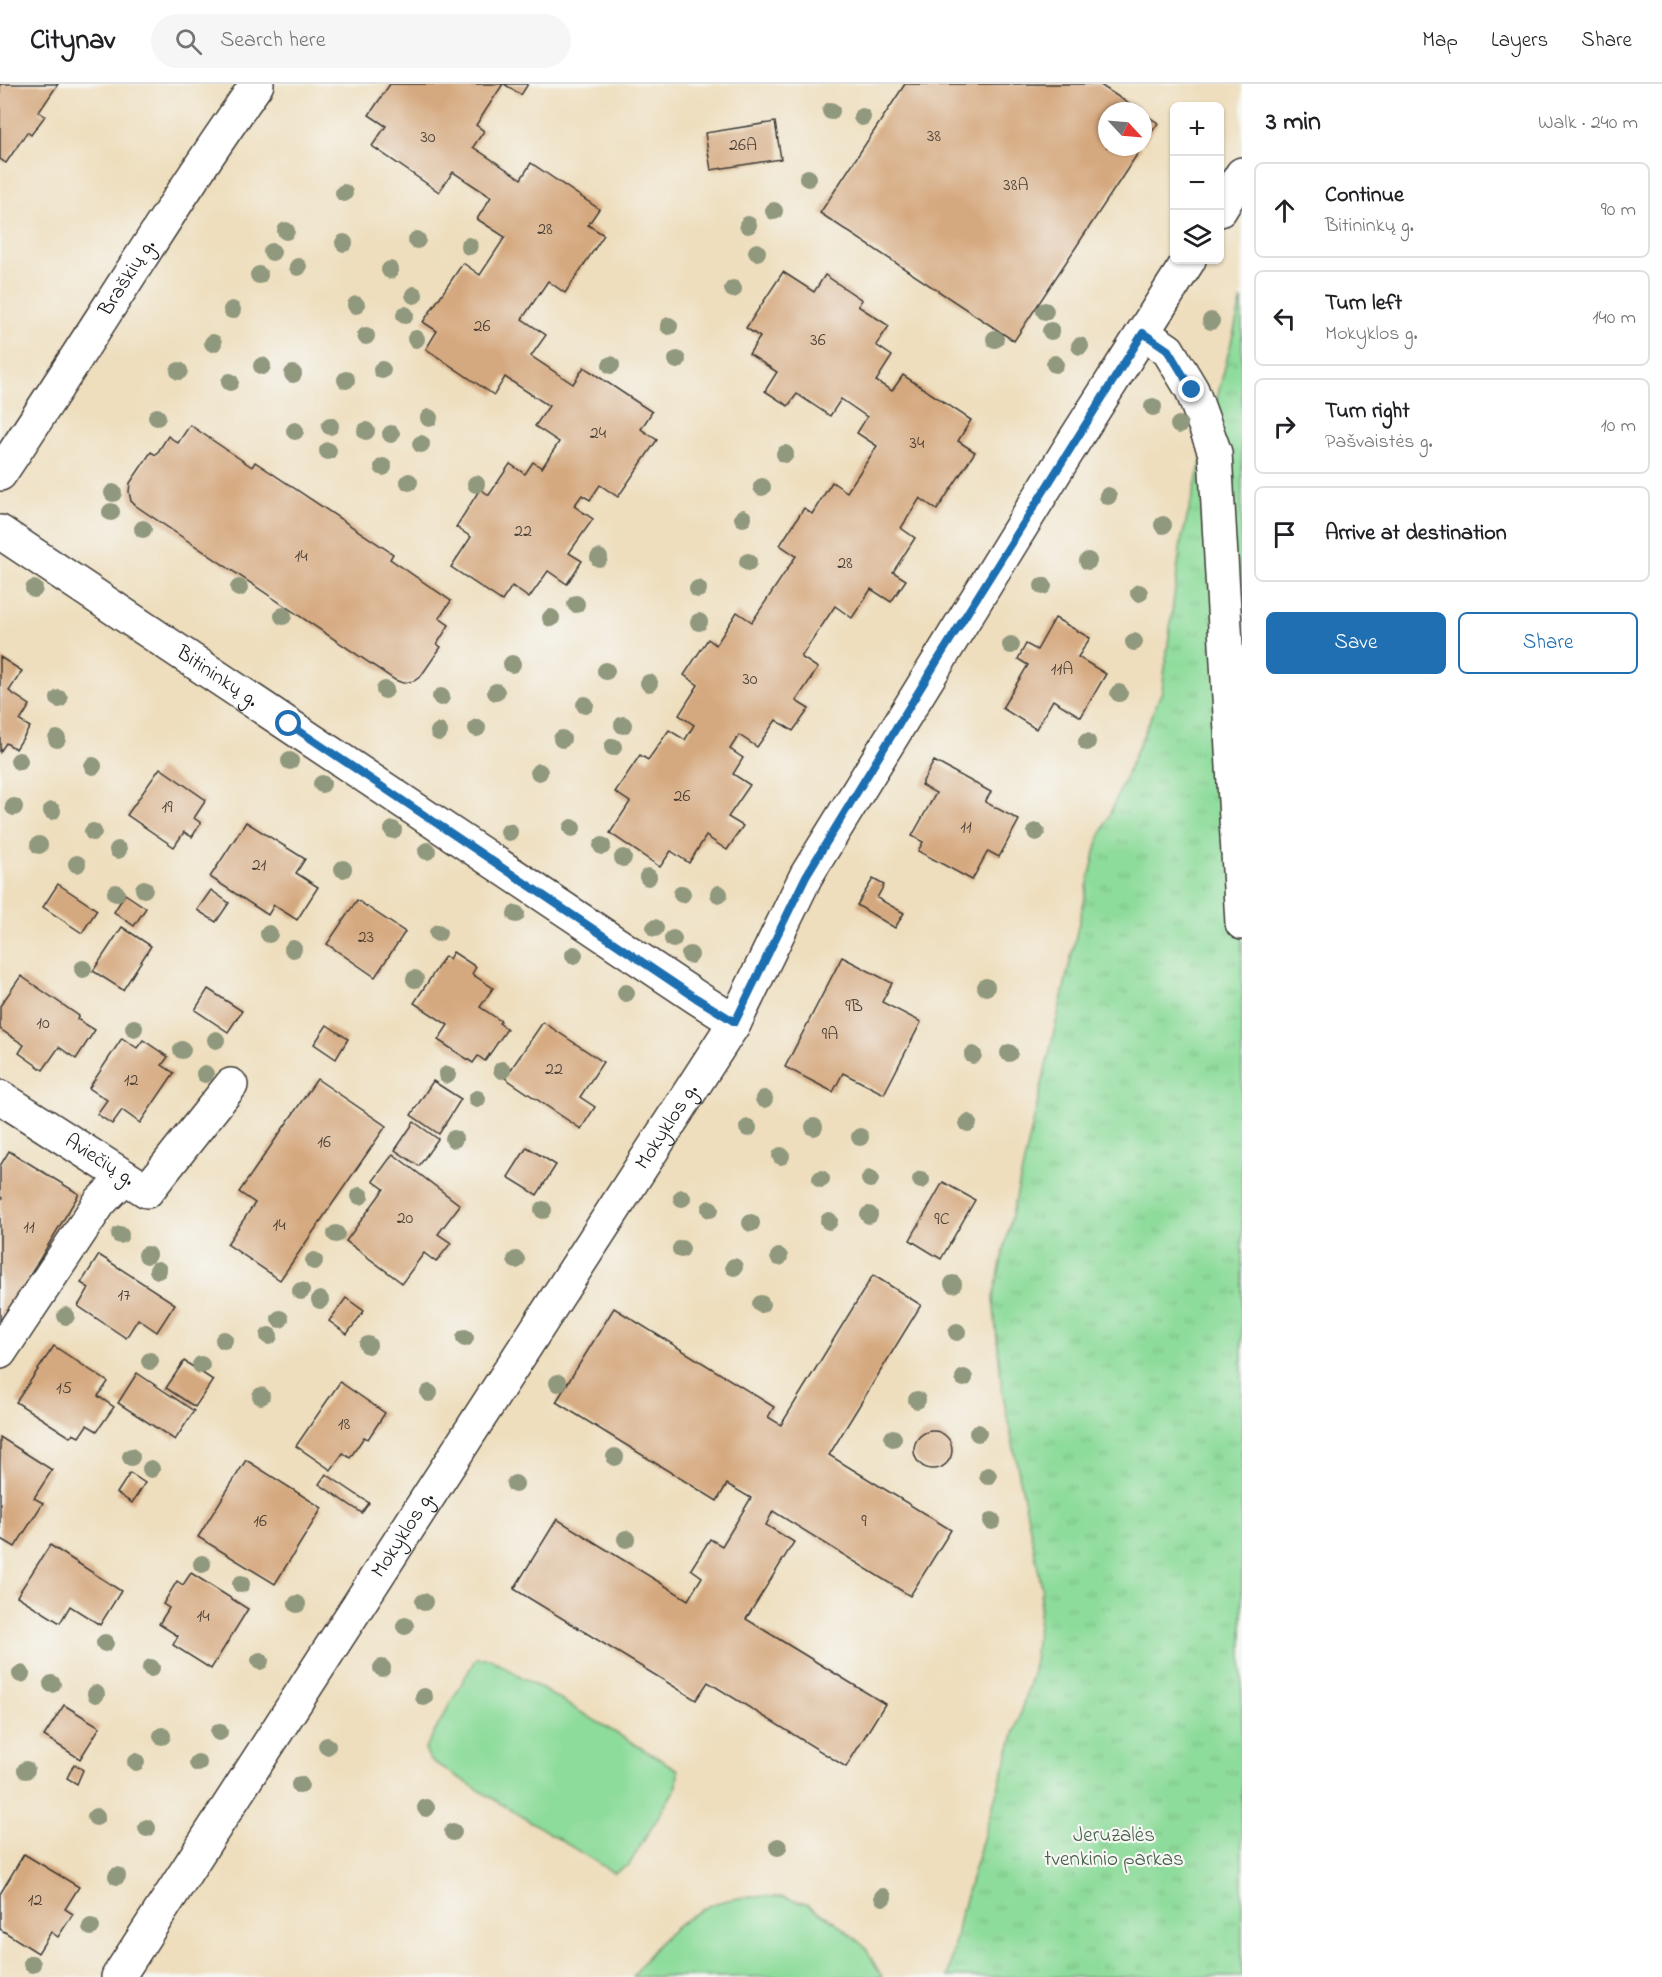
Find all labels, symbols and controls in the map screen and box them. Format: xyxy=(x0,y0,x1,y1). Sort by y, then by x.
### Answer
search box xyxy=(151,14,571,68)
text: Citynav xyxy=(30,21,115,62)
icon: search xyxy=(172,25,205,58)
text: Search here xyxy=(220,25,326,57)
text: Map xyxy=(1422,26,1458,56)
text: Layers xyxy=(1491,26,1548,56)
text: Share xyxy=(1581,26,1632,56)
north arrow xyxy=(1098,102,1152,156)
map controls xyxy=(1170,102,1224,264)
button: + xyxy=(1170,102,1224,156)
text: 3 min xyxy=(1266,104,1321,142)
text: Walk · 240 m xyxy=(1538,109,1638,138)
house number: 38 xyxy=(927,124,941,150)
house number: 30 xyxy=(420,125,436,151)
house number: 26A xyxy=(729,133,757,159)
button: − xyxy=(1170,156,1224,210)
house number: 38A xyxy=(1003,173,1029,199)
text: Continue xyxy=(1325,180,1404,212)
icon: ahead xyxy=(1268,194,1301,227)
text: 90 m xyxy=(1601,196,1636,225)
button: layers xyxy=(1170,210,1224,264)
text: Bitininkų g. xyxy=(1325,212,1414,241)
house number: 28 xyxy=(537,217,553,243)
street label: Braškių g. xyxy=(91,233,164,323)
text: Turn left xyxy=(1325,288,1402,320)
icon: left xyxy=(1268,302,1301,335)
text: 140 m xyxy=(1592,304,1636,333)
house number: 26 xyxy=(474,314,491,340)
text: Mokyklos g. xyxy=(1325,320,1418,349)
house number: 36 xyxy=(810,328,826,354)
route end xyxy=(1178,376,1204,402)
text: Turn right xyxy=(1325,396,1410,428)
icon: right xyxy=(1268,410,1301,443)
text: 10 m xyxy=(1600,412,1636,441)
house number: 24 xyxy=(590,421,607,447)
text: Pašvaistės g. xyxy=(1325,428,1433,457)
house number: 34 xyxy=(910,431,925,457)
icon: arrive xyxy=(1268,518,1301,551)
text: Arrive at destination xyxy=(1325,518,1507,550)
house number: 22 xyxy=(514,519,532,545)
house number: 14 xyxy=(294,544,308,570)
house number: 28 xyxy=(837,551,853,577)
button: Save xyxy=(1266,612,1446,674)
button: Share xyxy=(1458,612,1638,674)
street label: Bitininkų g. xyxy=(169,638,264,715)
house number: 11A xyxy=(1051,657,1073,683)
house number: 30 xyxy=(742,667,758,693)
route start xyxy=(275,710,301,736)
house number: 26 xyxy=(674,784,691,810)
house number: 19 xyxy=(161,795,173,821)
house number: 11 xyxy=(960,815,972,841)
house number: 21 xyxy=(252,853,267,879)
house number: 23 xyxy=(358,925,374,951)
house number: 9B xyxy=(845,994,863,1020)
house number: 10 xyxy=(36,1011,50,1037)
house number: 9A xyxy=(822,1022,838,1048)
house number: 22 xyxy=(545,1057,563,1083)
house number: 12 xyxy=(124,1068,138,1094)
street label: Mokyklos g. xyxy=(628,1078,706,1176)
street label: Aviečių g. xyxy=(58,1127,140,1194)
house number: 16 xyxy=(317,1130,331,1156)
house number: 20 xyxy=(397,1206,414,1232)
house number: 9C xyxy=(934,1207,950,1233)
house number: 14 xyxy=(272,1213,286,1239)
house number: 11 xyxy=(23,1215,35,1241)
house number: 17 xyxy=(117,1283,131,1309)
house number: 15 xyxy=(56,1376,72,1402)
house number: 18 xyxy=(338,1412,350,1438)
street label: Mokyklos g. xyxy=(364,1486,442,1584)
house number: 16 xyxy=(253,1509,267,1535)
house number: 9 xyxy=(861,1509,867,1535)
house number: 14 xyxy=(196,1604,210,1630)
park label: Jeruzalės tvenkinio parkas xyxy=(1044,1821,1184,1875)
house number: 12 xyxy=(28,1888,42,1914)

